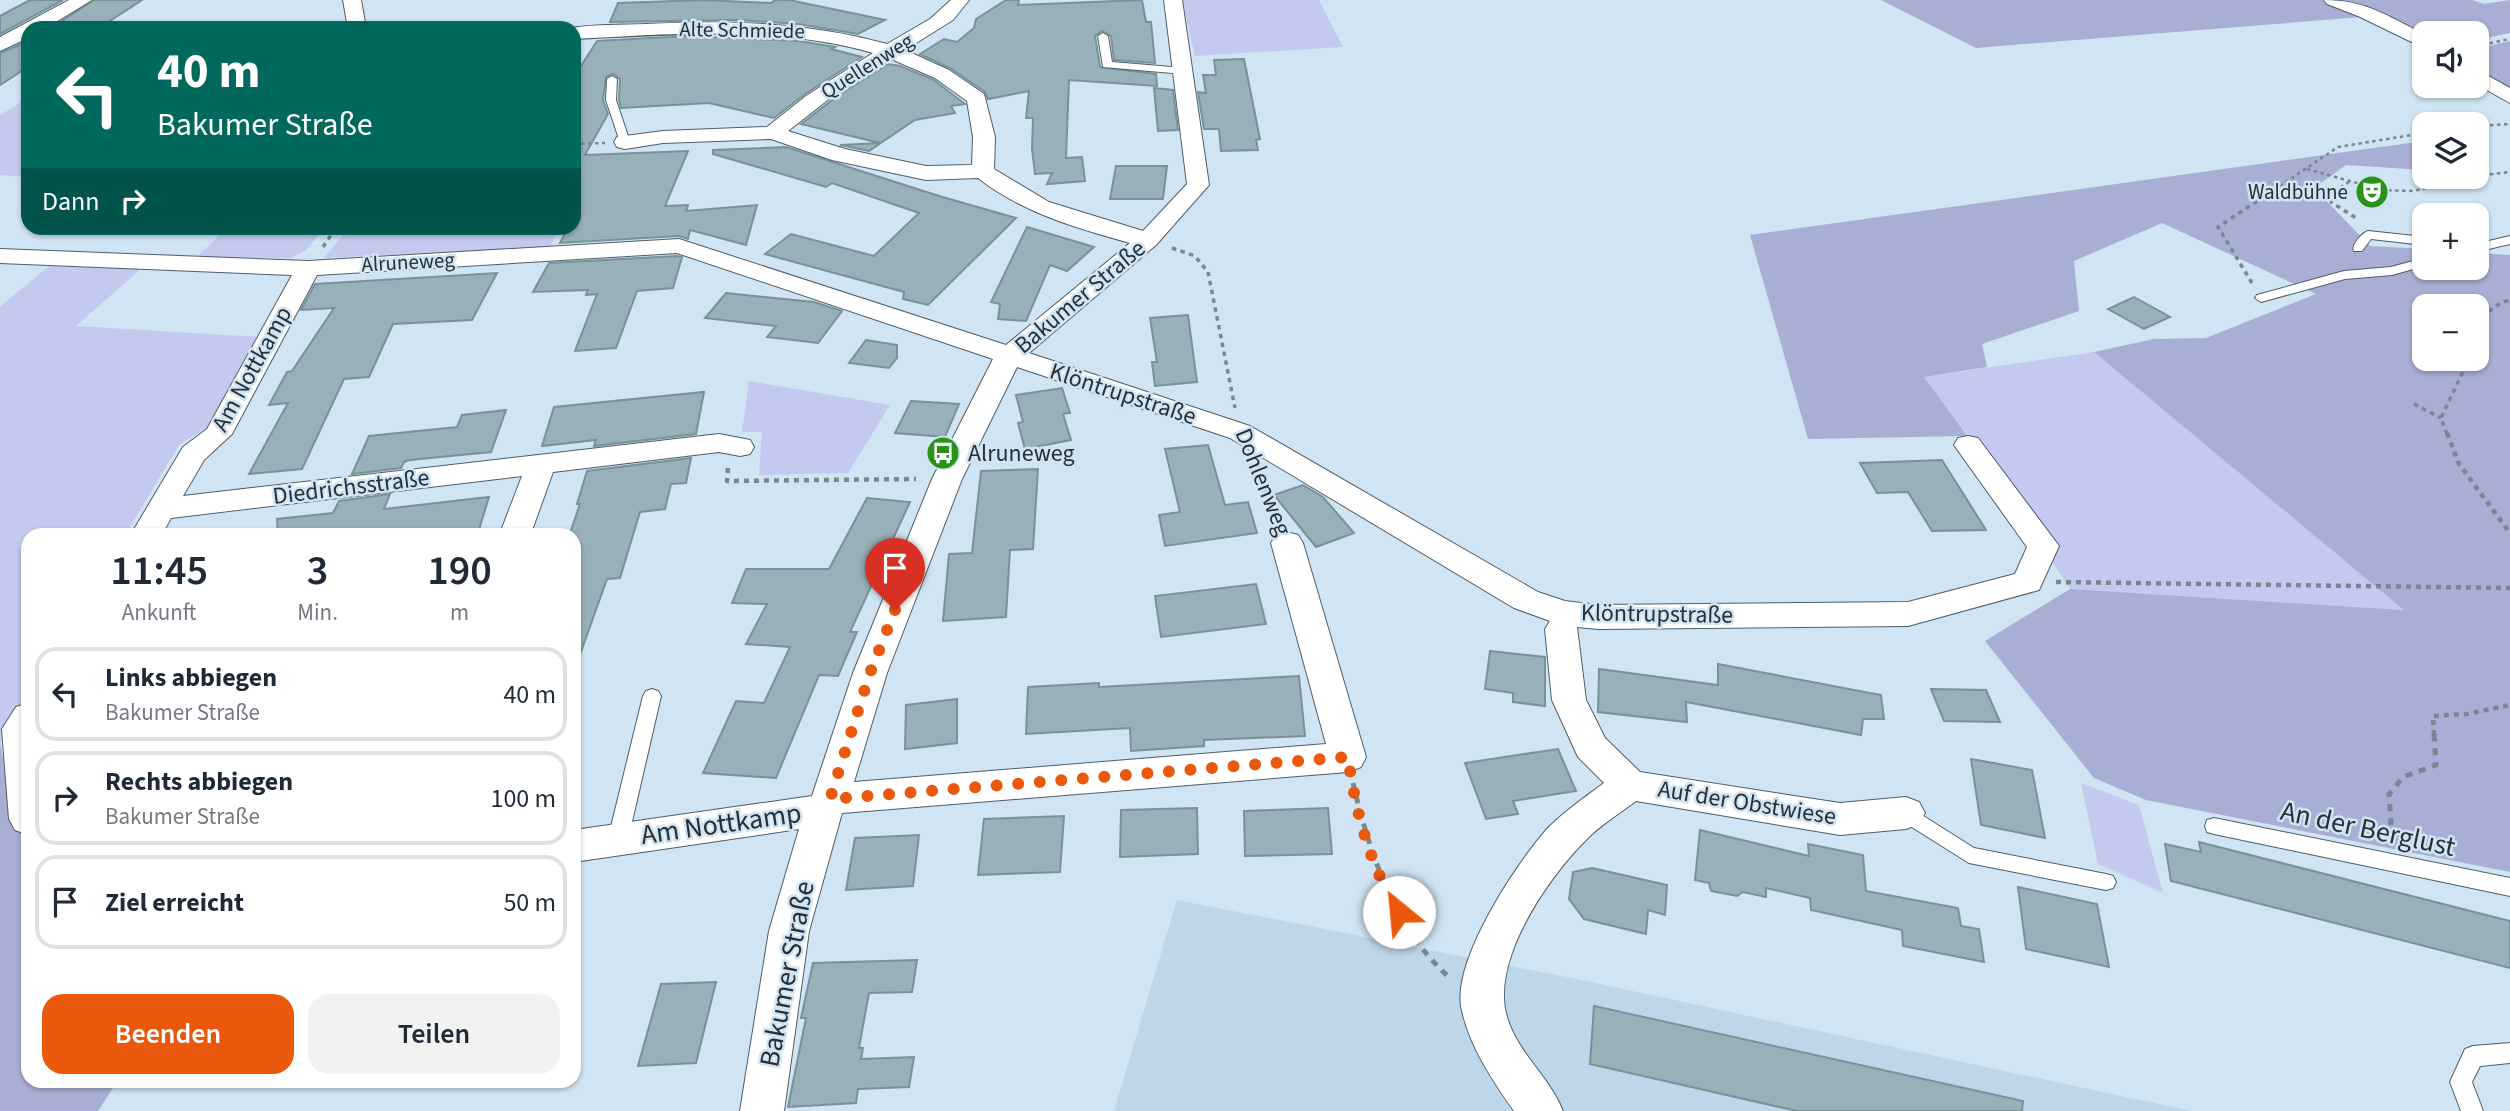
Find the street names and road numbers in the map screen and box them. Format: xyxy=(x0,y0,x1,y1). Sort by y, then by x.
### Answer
street label: Alte Schmiede xyxy=(679,14,805,46)
street label: Quellenweg xyxy=(815,25,919,106)
street label: Bakumer Straße xyxy=(1007,232,1153,362)
street label: Alruneweg xyxy=(361,245,456,279)
street label: Am Nottkamp xyxy=(203,300,301,438)
street label: Klöntrupstraße xyxy=(1045,354,1201,434)
street label: Dohlenweg xyxy=(1226,423,1300,541)
street label: Diedrichsstraße xyxy=(271,460,431,514)
street label: Klöntrupstraße xyxy=(1581,595,1733,633)
street label: Auf der Obstwiese xyxy=(1655,772,1839,834)
street label: An der Berglust xyxy=(2277,791,2460,867)
street label: Am Nottkamp xyxy=(638,793,804,855)
street label: Bakumer Straße xyxy=(749,878,825,1070)

